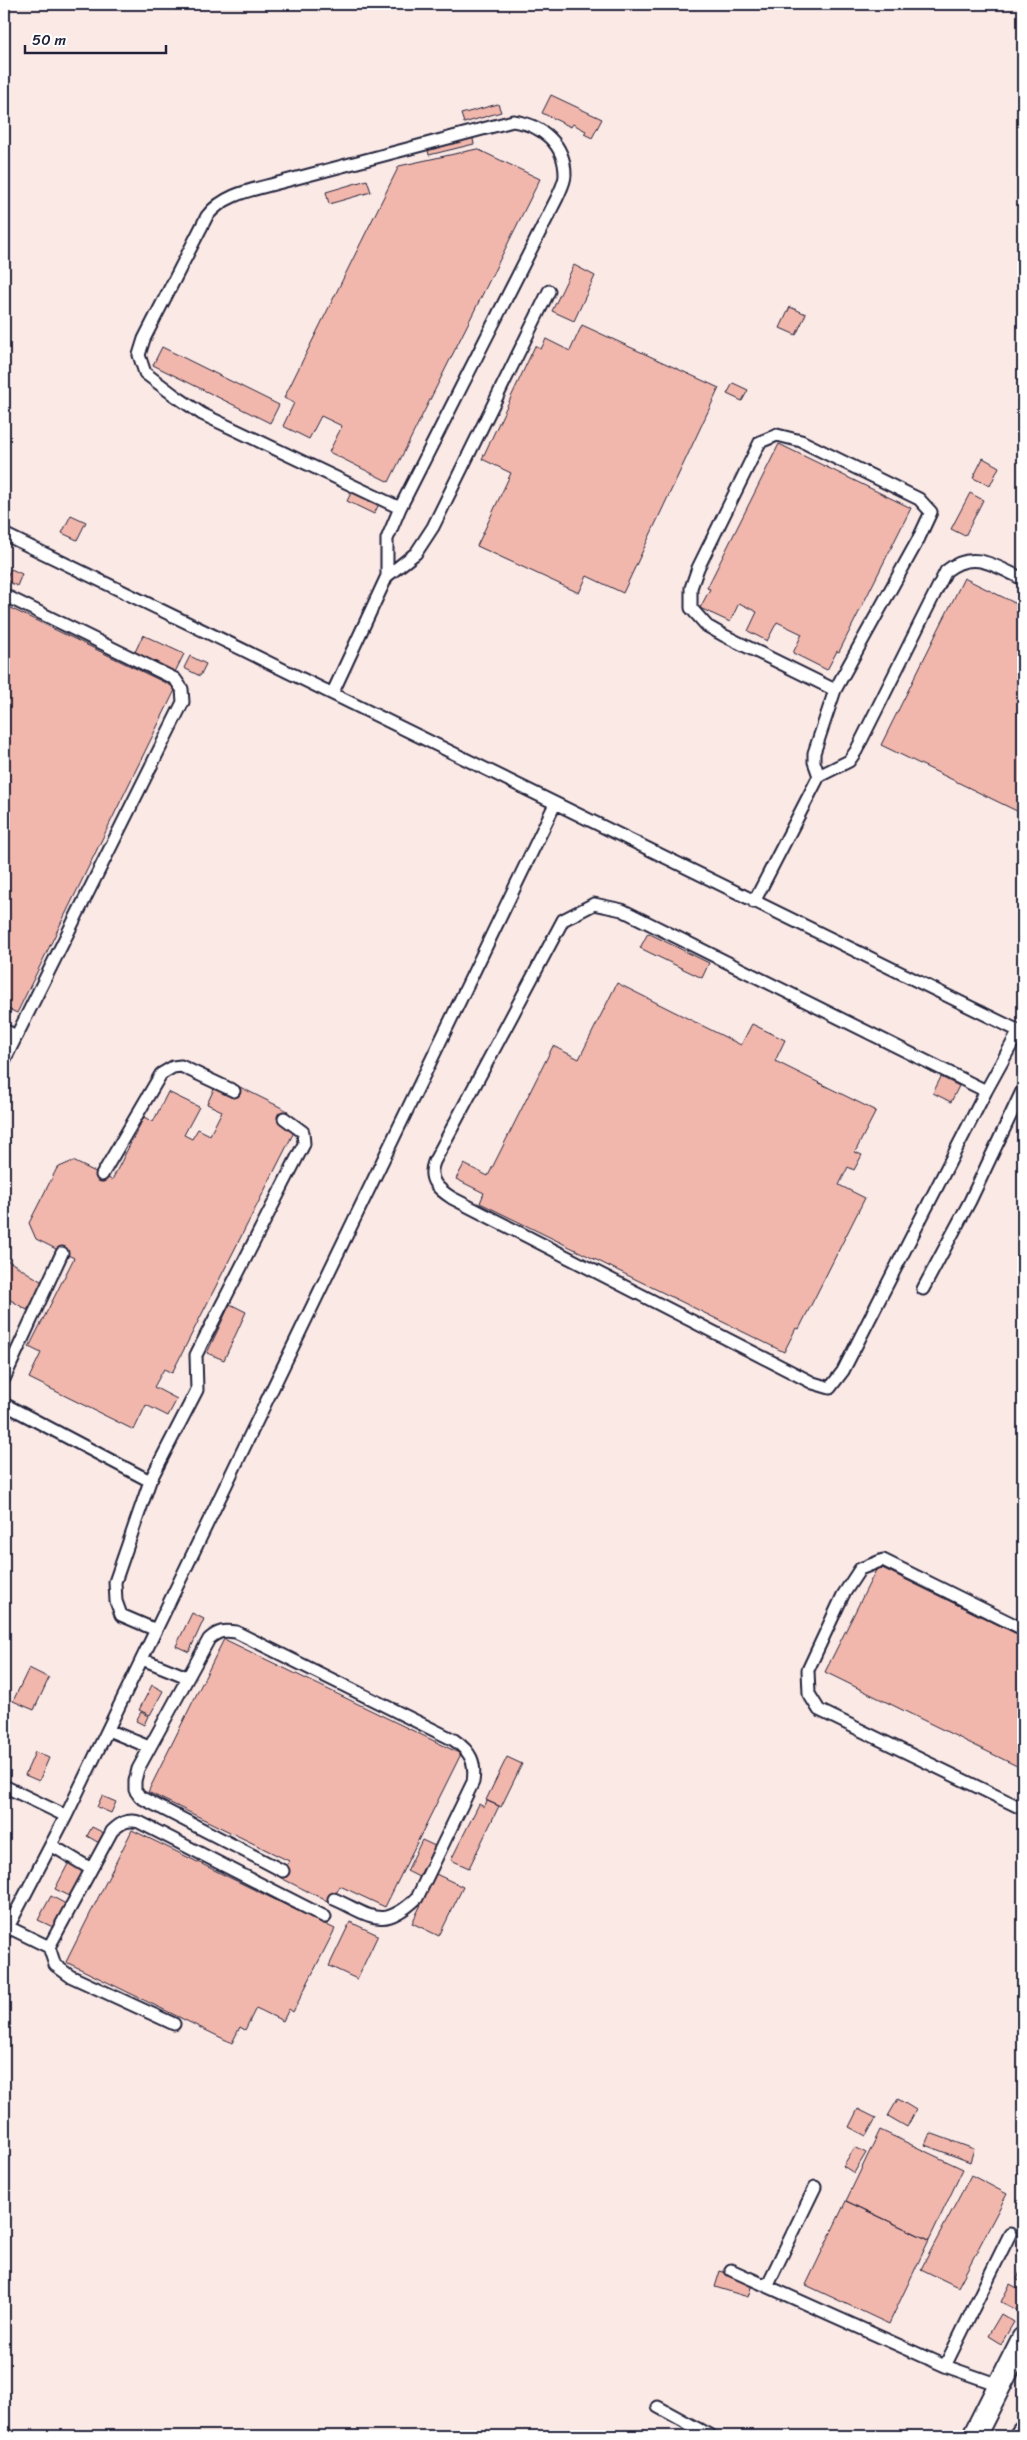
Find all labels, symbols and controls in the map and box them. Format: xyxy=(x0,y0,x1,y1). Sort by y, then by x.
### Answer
scale bar xyxy=(25,22,166,54)
text: 50 m xyxy=(32,27,67,53)

